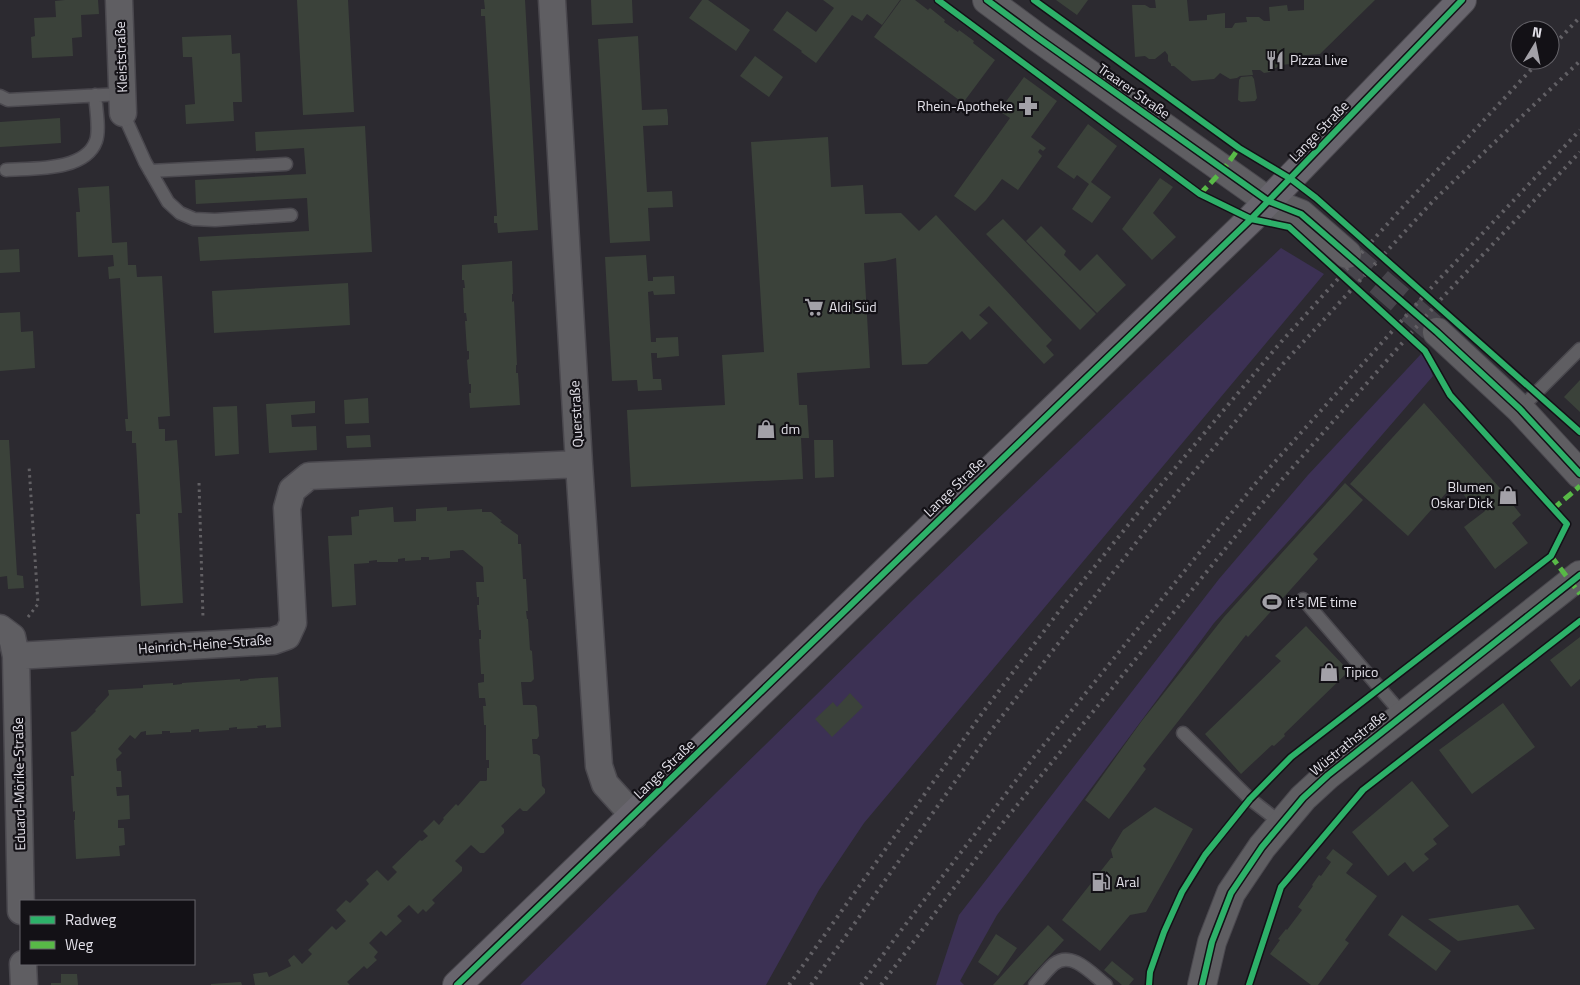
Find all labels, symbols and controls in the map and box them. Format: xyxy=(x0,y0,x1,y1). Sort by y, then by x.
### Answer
north arrow xyxy=(1510,20,1560,70)
street label: Kleiststraße xyxy=(109,21,132,93)
text: N xyxy=(1531,21,1544,43)
restaurant icon: Pizza Live xyxy=(1264,49,1286,71)
place label: Pizza Live xyxy=(1290,49,1348,70)
street label: Traarer Straße xyxy=(1094,58,1175,123)
place label: Rhein-Apotheke xyxy=(917,95,1013,116)
pharmacy icon: Rhein-Apotheke xyxy=(1017,95,1039,117)
street label: Lange Straße xyxy=(1284,95,1353,166)
supermarket icon: Aldi Süd xyxy=(803,296,825,318)
place label: Aldi Süd xyxy=(829,296,877,317)
street label: Querstraße xyxy=(563,380,588,448)
shop icon: dm xyxy=(755,418,777,440)
place label: dm xyxy=(781,418,800,439)
street label: Lange Straße xyxy=(918,452,989,521)
place label: Blumen Oskar Dick xyxy=(1431,476,1493,513)
shop icon: Blumen Oskar Dick xyxy=(1497,484,1519,506)
sports icon: it's ME time xyxy=(1261,591,1283,613)
place label: it's ME time xyxy=(1287,591,1357,612)
street label: Heinrich-Heine-Straße xyxy=(137,628,272,659)
shop icon: Tipico xyxy=(1318,661,1340,683)
place label: Tipico xyxy=(1344,661,1378,682)
street label: Wüstrathstraße xyxy=(1305,705,1391,780)
street label: Eduard-Mörike-Straße xyxy=(7,717,30,851)
street label: Lange Straße xyxy=(628,734,699,803)
fuel station icon: Aral xyxy=(1090,871,1112,893)
place label: Aral xyxy=(1116,871,1139,892)
legend xyxy=(20,900,195,965)
text: Radweg xyxy=(65,908,117,931)
text: Weg xyxy=(65,933,94,956)

